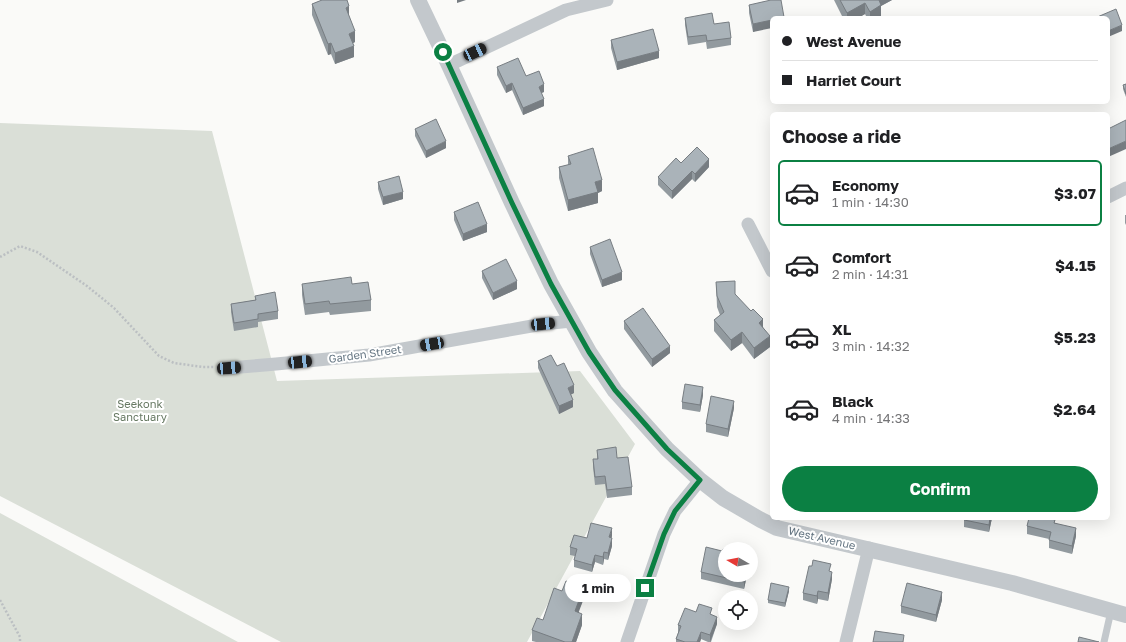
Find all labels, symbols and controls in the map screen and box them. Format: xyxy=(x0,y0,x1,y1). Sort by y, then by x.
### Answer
text: West Avenue xyxy=(806,32,901,50)
car xyxy=(462,41,488,63)
route start xyxy=(434,43,452,61)
text: Harriet Court xyxy=(806,71,901,89)
text: Choose a ride xyxy=(782,125,901,147)
icon: car xyxy=(784,175,820,211)
text: Economy xyxy=(832,176,899,194)
text: $3.07 xyxy=(1054,184,1096,202)
text: 1 min · 14:30 xyxy=(832,194,909,210)
icon: car xyxy=(784,247,820,283)
text: Comfort xyxy=(832,248,891,266)
text: $4.15 xyxy=(1055,256,1096,274)
text: 2 min · 14:31 xyxy=(832,266,908,282)
car xyxy=(531,317,555,331)
icon: car xyxy=(784,319,820,355)
text: XL xyxy=(832,320,851,338)
text: $5.23 xyxy=(1054,328,1096,346)
car xyxy=(419,336,445,352)
text: 3 min · 14:32 xyxy=(832,338,910,354)
street label: Garden Street xyxy=(328,342,402,365)
car xyxy=(287,355,313,369)
car xyxy=(217,361,241,375)
icon: car xyxy=(784,391,820,427)
text: Black xyxy=(832,392,874,410)
park label: Seekonk Sanctuary xyxy=(113,397,167,423)
text: $2.64 xyxy=(1053,400,1096,418)
text: 4 min · 14:33 xyxy=(832,410,910,426)
button: Confirm xyxy=(782,466,1098,512)
street label: West Avenue xyxy=(787,523,857,552)
north arrow xyxy=(718,542,758,582)
map controls xyxy=(718,542,758,630)
callout: 1 min xyxy=(565,574,631,602)
route end xyxy=(636,579,654,597)
text: 1 min xyxy=(582,580,614,596)
button: locate xyxy=(718,590,758,630)

